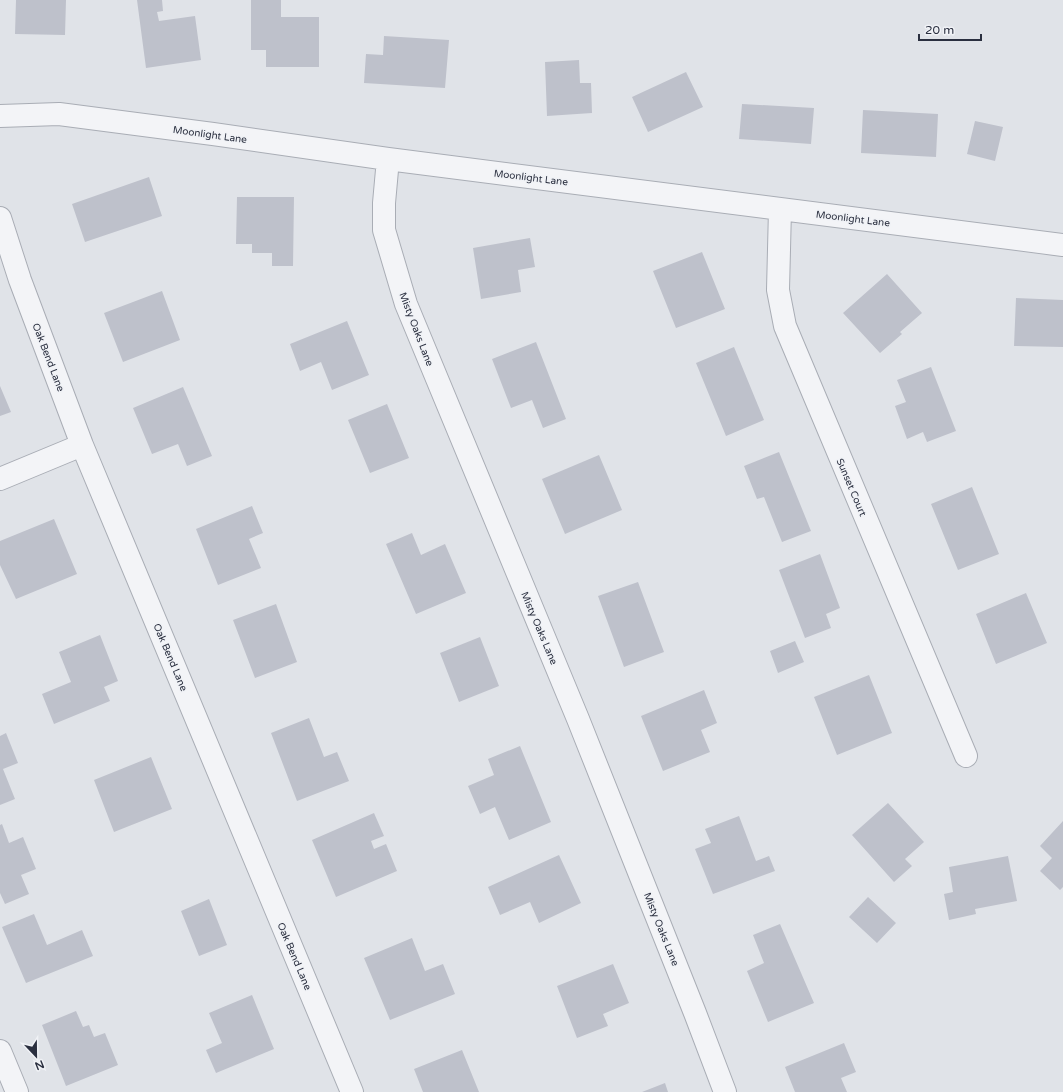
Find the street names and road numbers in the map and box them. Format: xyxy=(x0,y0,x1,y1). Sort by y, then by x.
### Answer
street label: Moonlight Lane xyxy=(172,124,248,146)
street label: Moonlight Lane xyxy=(493,167,569,189)
street label: Moonlight Lane xyxy=(815,208,891,230)
street label: Misty Oaks Lane xyxy=(396,291,436,368)
street label: Oak Bend Lane xyxy=(29,321,67,394)
street label: Sunset Court xyxy=(833,457,869,518)
street label: Misty Oaks Lane xyxy=(518,590,560,667)
street label: Oak Bend Lane xyxy=(150,622,190,693)
street label: Misty Oaks Lane xyxy=(641,891,681,968)
street label: Oak Bend Lane xyxy=(274,921,314,992)

